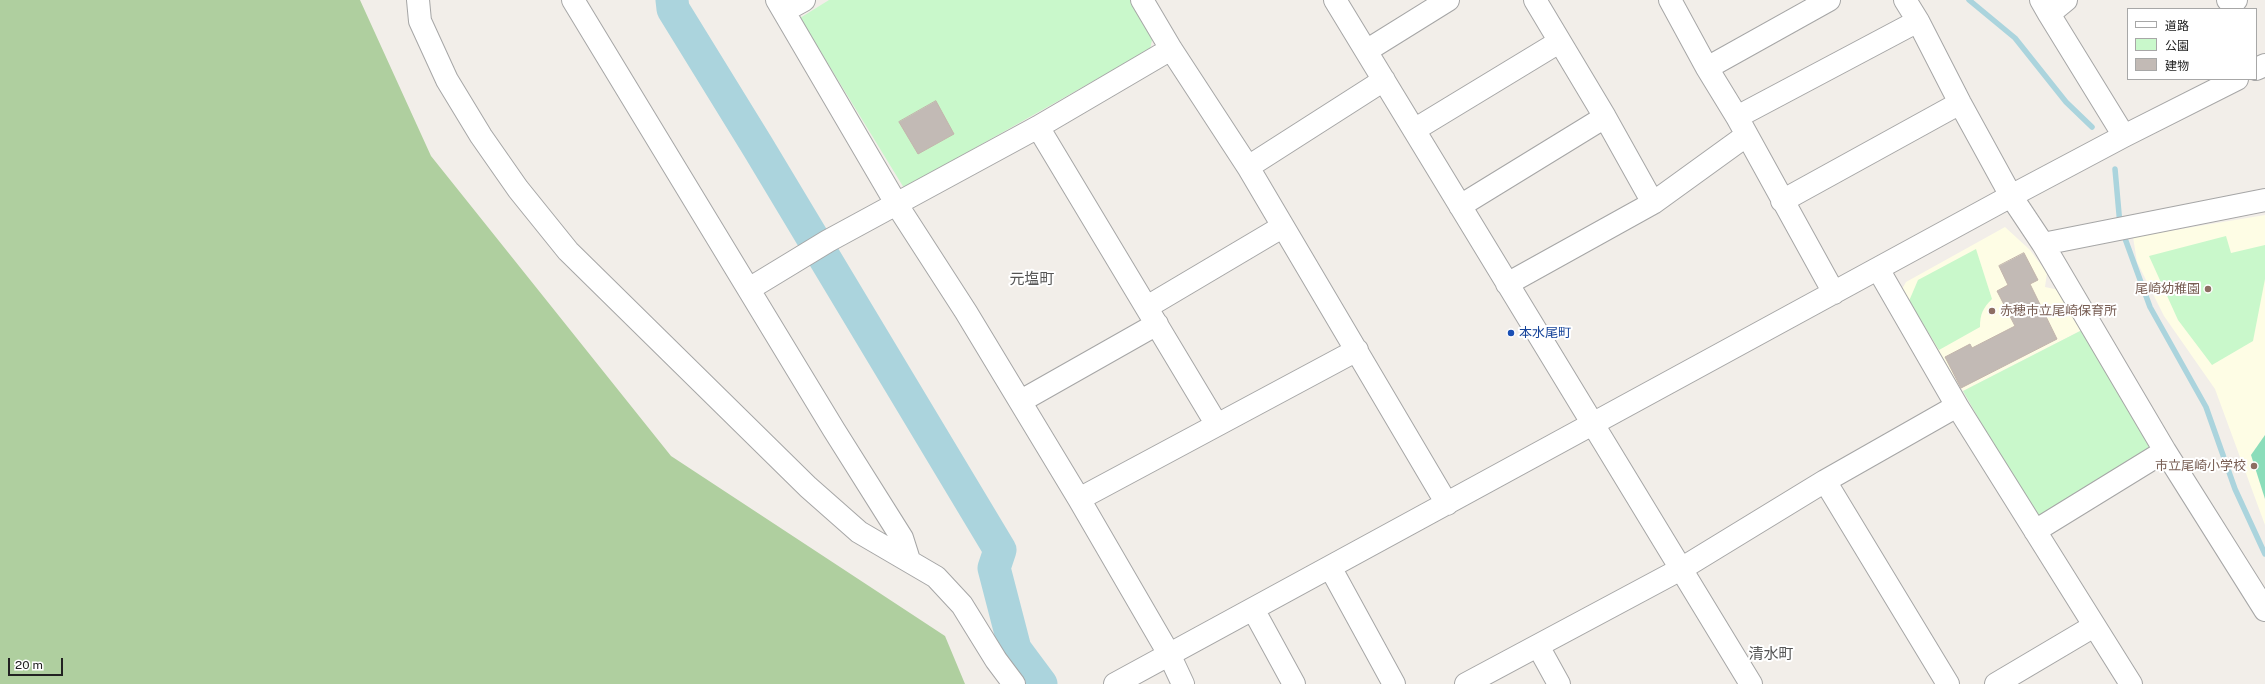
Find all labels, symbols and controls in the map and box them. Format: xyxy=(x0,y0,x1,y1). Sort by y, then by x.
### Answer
legend xyxy=(2127,8,2257,80)
text: 道路 xyxy=(2165,19,2189,33)
text: 公園 xyxy=(2165,39,2189,53)
text: 建物 xyxy=(2165,59,2189,73)
district label: 元塩町 xyxy=(1010,270,1054,288)
place label: 尾崎幼稚園 xyxy=(2135,281,2200,297)
marker: 尾崎幼稚園 xyxy=(2203,284,2213,294)
place label: 赤穂市立尾崎保育所 xyxy=(2000,303,2117,319)
marker: 赤穂市立尾崎保育所 xyxy=(1987,306,1997,316)
place label: 本水尾町 xyxy=(1519,325,1571,341)
marker: 本水尾町 xyxy=(1506,328,1516,338)
place label: 市立尾崎小学校 xyxy=(2155,458,2246,474)
marker: 市立尾崎小学校 xyxy=(2249,461,2259,471)
district label: 清水町 xyxy=(1749,645,1793,663)
scale bar xyxy=(10,650,65,676)
text: 20 m xyxy=(15,658,43,672)

